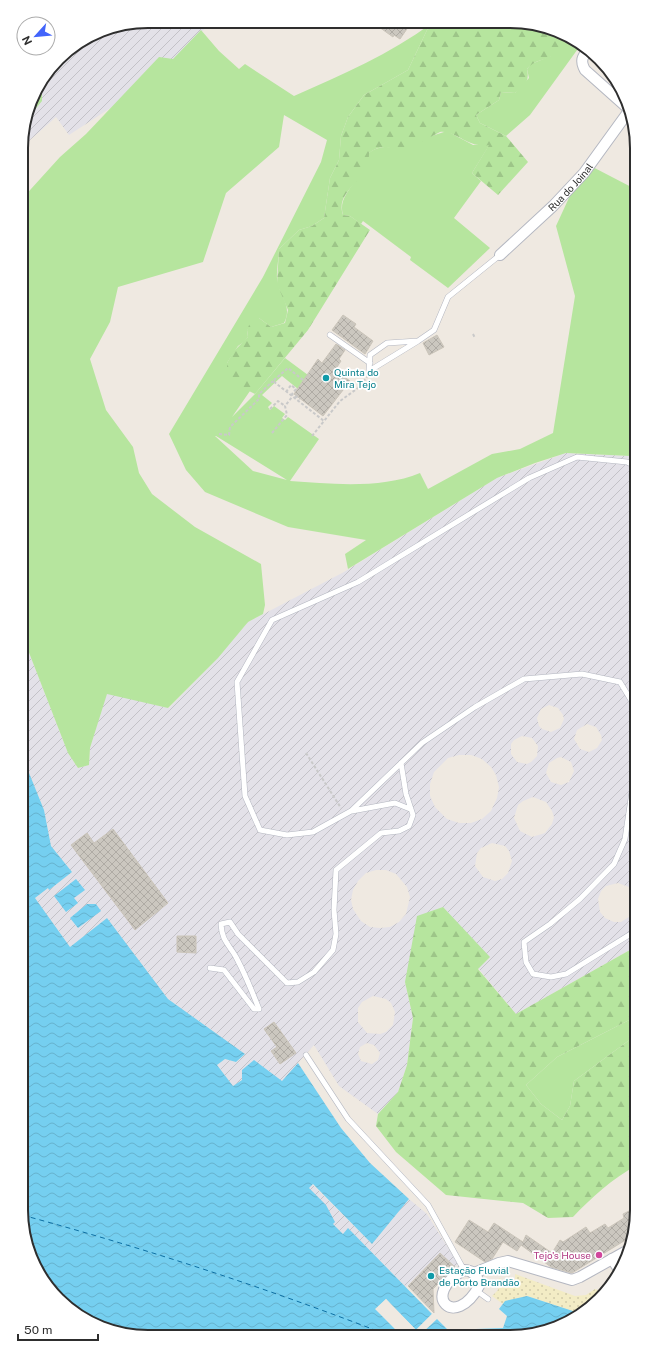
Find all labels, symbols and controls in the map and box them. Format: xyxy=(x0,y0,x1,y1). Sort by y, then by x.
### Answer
north arrow xyxy=(16,16,56,56)
text: N xyxy=(20,34,34,47)
street label: Rua do Joinal xyxy=(546,161,595,214)
place label: Quinta do Mira Tejo xyxy=(334,366,379,390)
marker: Quinta do Mira Tejo xyxy=(321,373,331,383)
place label: Tejo's House xyxy=(534,1249,591,1261)
marker: Tejo's House xyxy=(594,1250,604,1260)
place label: Estação Fluvial de Porto Brandão xyxy=(439,1264,520,1288)
marker: Estação Fluvial de Porto Brandão xyxy=(426,1271,436,1281)
scale bar xyxy=(18,1316,98,1342)
text: 50 m xyxy=(24,1323,52,1337)

